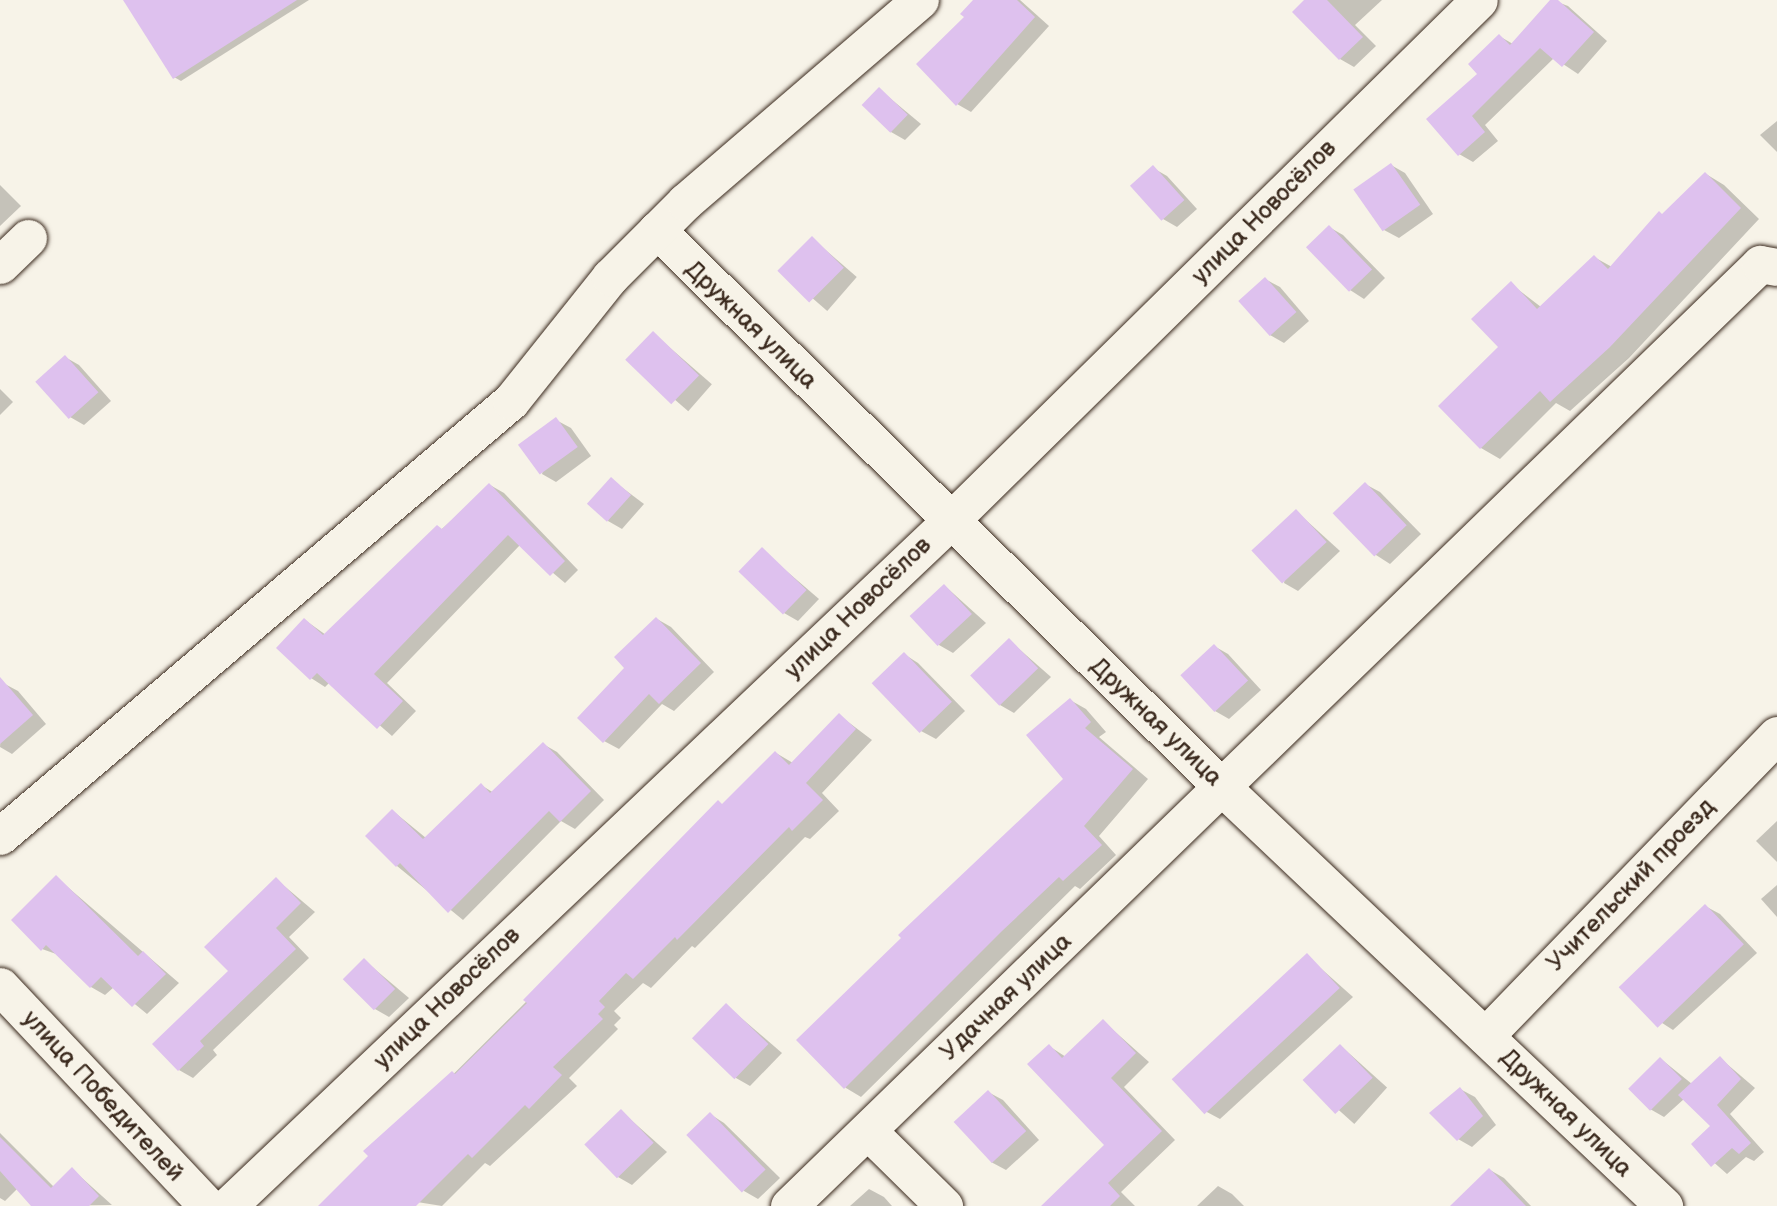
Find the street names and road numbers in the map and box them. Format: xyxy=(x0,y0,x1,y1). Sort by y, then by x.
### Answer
street label: улица Новосёлов xyxy=(1186,134,1342,290)
street label: Дружная улица xyxy=(679,255,823,395)
street label: улица Новосёлов xyxy=(779,531,937,685)
street label: Дружная улица xyxy=(1084,652,1228,792)
street label: Учительский проезд xyxy=(1541,793,1721,977)
street label: улица Новосёлов xyxy=(368,921,526,1075)
street label: Удачная улица xyxy=(935,927,1077,1067)
street label: улица Победителей xyxy=(16,1005,190,1187)
street label: Дружная улица xyxy=(1494,1043,1638,1183)

